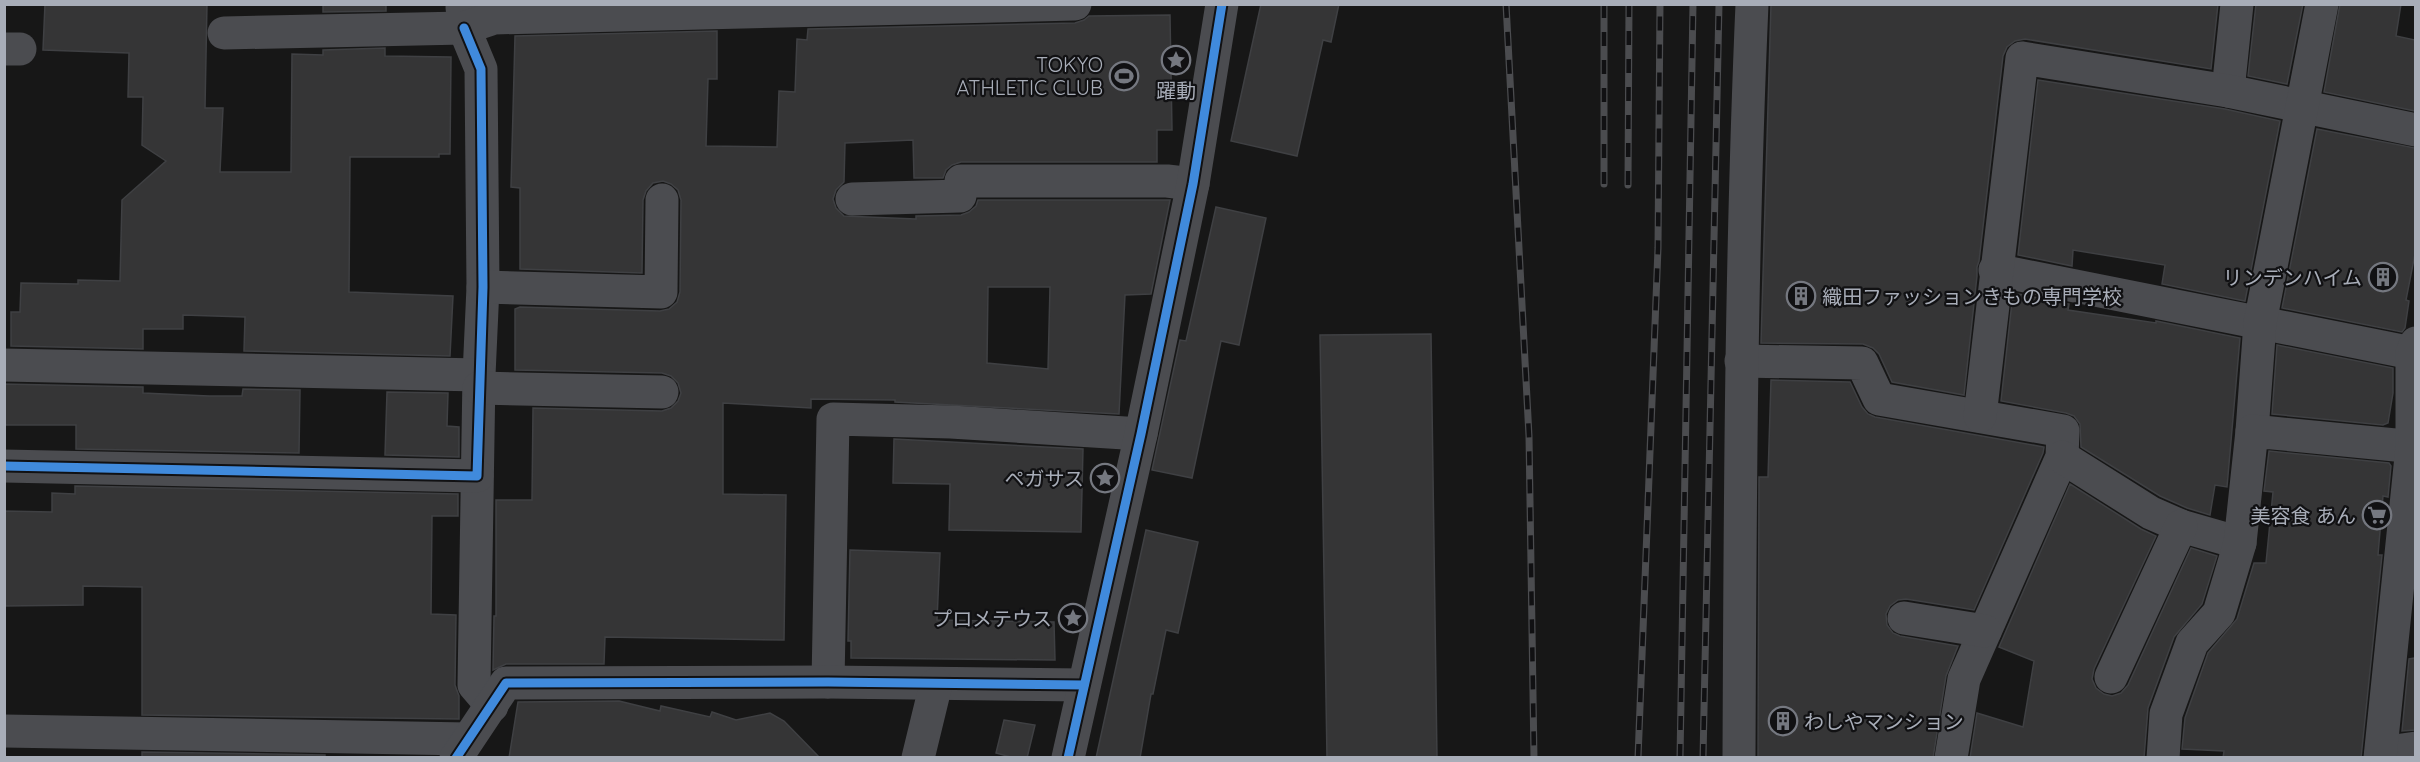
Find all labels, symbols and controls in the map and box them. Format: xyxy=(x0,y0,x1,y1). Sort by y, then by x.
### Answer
place icon: 躍動 xyxy=(1160,44,1192,76)
place label: TOKYO ATHLETIC CLUB xyxy=(956,52,1103,100)
sports icon: TOKYO ATHLETIC CLUB xyxy=(1108,60,1140,92)
place label: 躍動 xyxy=(1156,78,1196,103)
building icon: リンデンハイム xyxy=(2367,261,2399,293)
place label: リンデンハイム xyxy=(2223,265,2362,290)
building icon: 織田ファッションきもの専門学校 xyxy=(1785,280,1817,312)
place label: 織田ファッションきもの専門学校 xyxy=(1822,284,2122,309)
place icon: ペガサス xyxy=(1089,462,1121,494)
place label: ペガサス xyxy=(1004,466,1084,491)
supermarket icon: 美容食 あん xyxy=(2361,499,2393,531)
place label: 美容食 あん xyxy=(2251,503,2356,528)
place icon: プロメテウス xyxy=(1057,602,1089,634)
place label: プロメテウス xyxy=(932,606,1052,631)
building icon: わしやマンション xyxy=(1767,705,1799,737)
place label: わしやマンション xyxy=(1804,709,1964,734)

